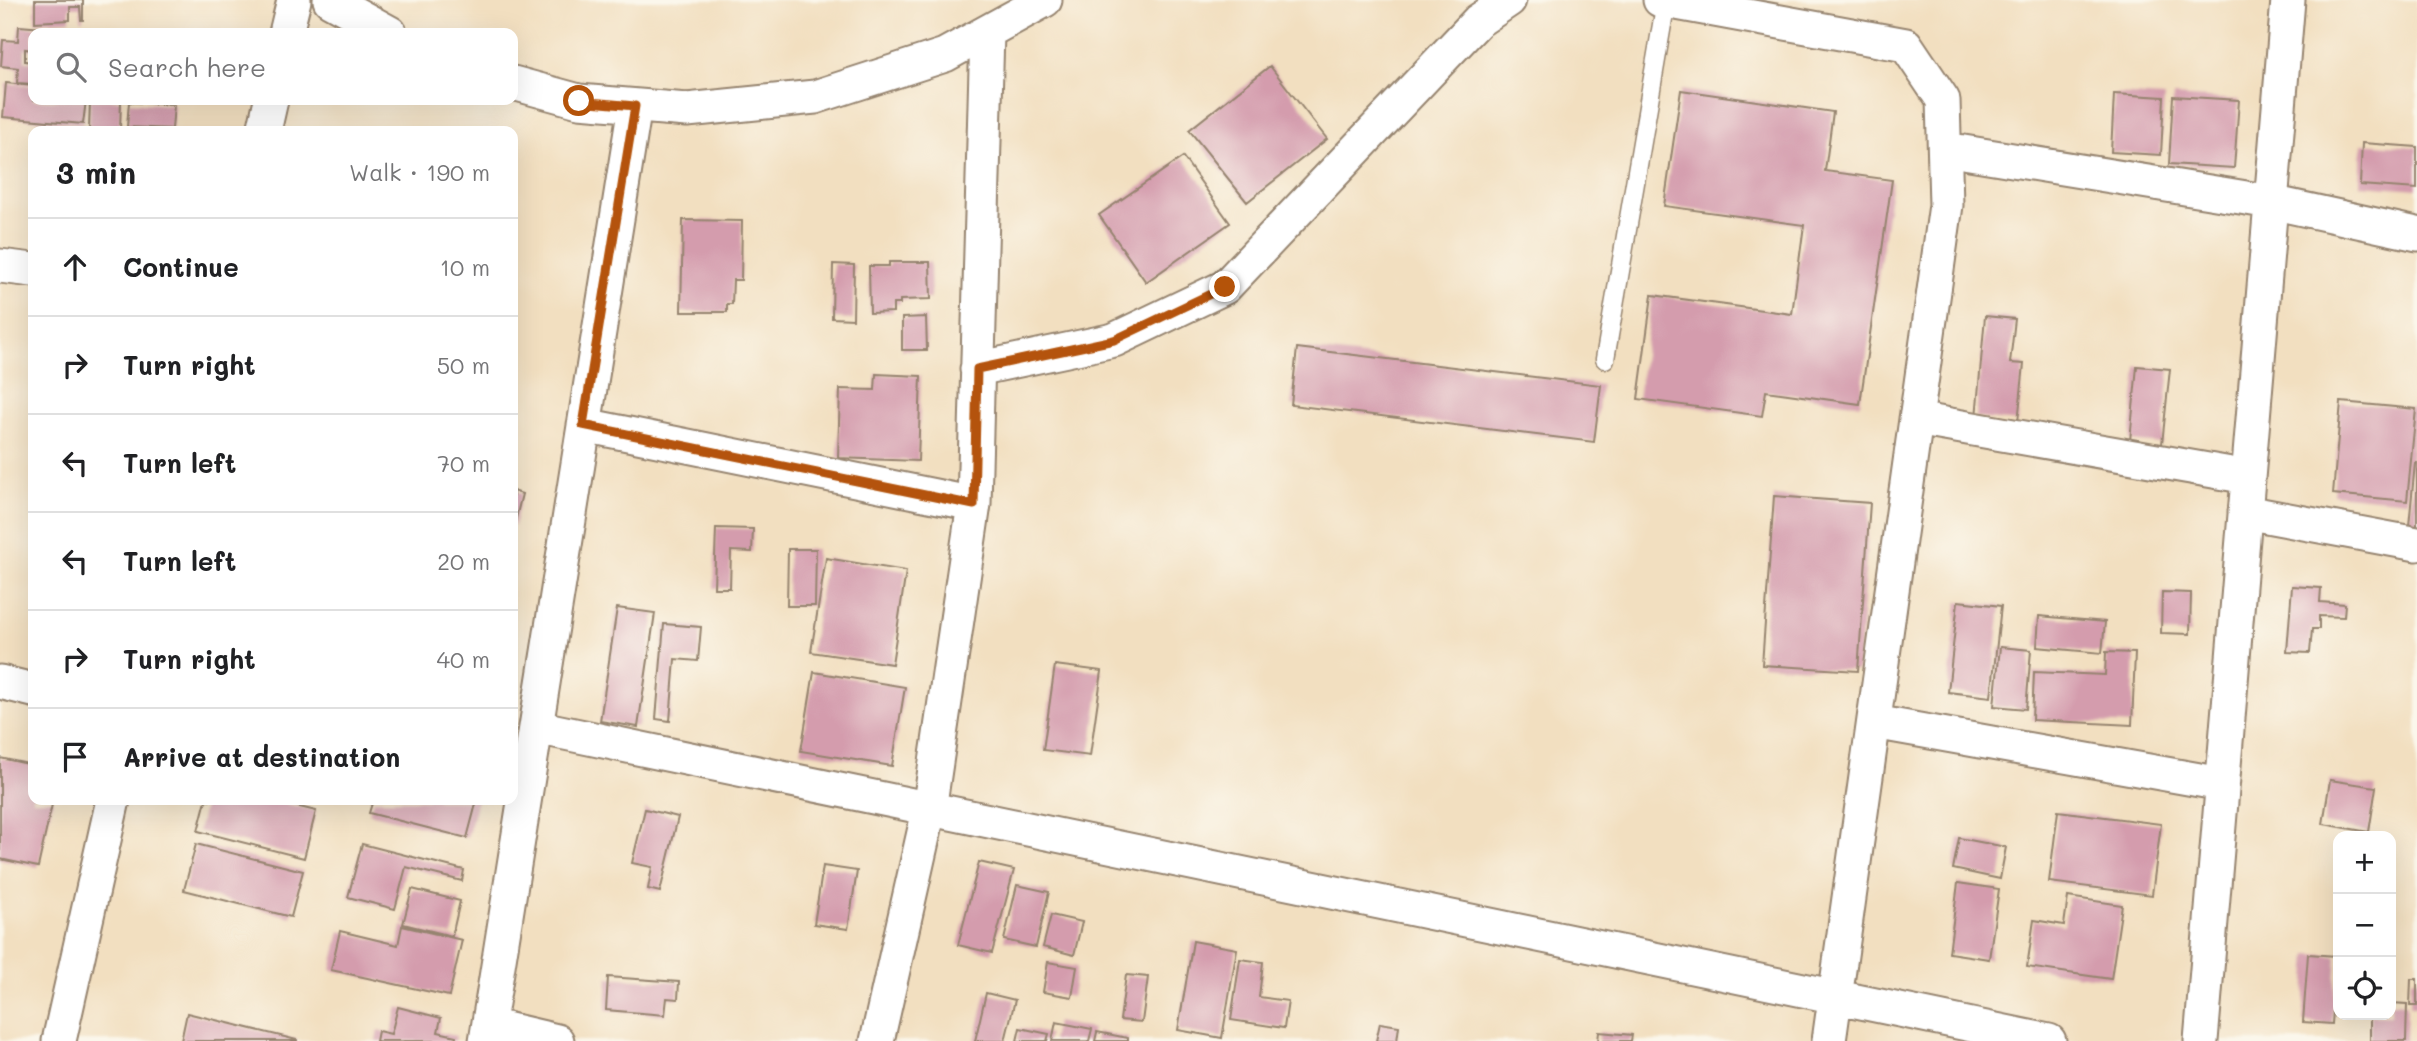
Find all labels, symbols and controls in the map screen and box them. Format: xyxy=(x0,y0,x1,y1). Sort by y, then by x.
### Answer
search box xyxy=(28,28,518,105)
icon: search xyxy=(52,48,90,86)
text: Search here xyxy=(108,50,266,84)
route start xyxy=(563,85,594,116)
text: 3 min xyxy=(56,152,136,192)
text: Walk · 190 m xyxy=(349,157,490,187)
icon: ahead xyxy=(56,248,94,286)
text: Continue xyxy=(123,250,239,284)
text: 10 m xyxy=(440,252,490,282)
route end xyxy=(1209,271,1240,302)
icon: right xyxy=(56,346,94,384)
text: Turn right xyxy=(123,348,256,382)
text: 50 m xyxy=(437,350,490,380)
icon: left xyxy=(56,444,94,482)
text: Turn left xyxy=(123,446,236,480)
text: 70 m xyxy=(437,448,490,478)
icon: left xyxy=(56,542,94,580)
text: Turn left xyxy=(123,544,236,578)
text: 20 m xyxy=(437,546,490,576)
icon: right xyxy=(56,640,94,678)
text: Turn right xyxy=(123,642,256,676)
text: 40 m xyxy=(437,644,490,674)
icon: arrive xyxy=(56,738,94,776)
text: Arrive at destination xyxy=(123,740,400,774)
map controls xyxy=(2333,831,2396,1020)
button: + xyxy=(2333,831,2396,894)
button: − xyxy=(2333,894,2396,957)
button: locate xyxy=(2333,957,2396,1020)

